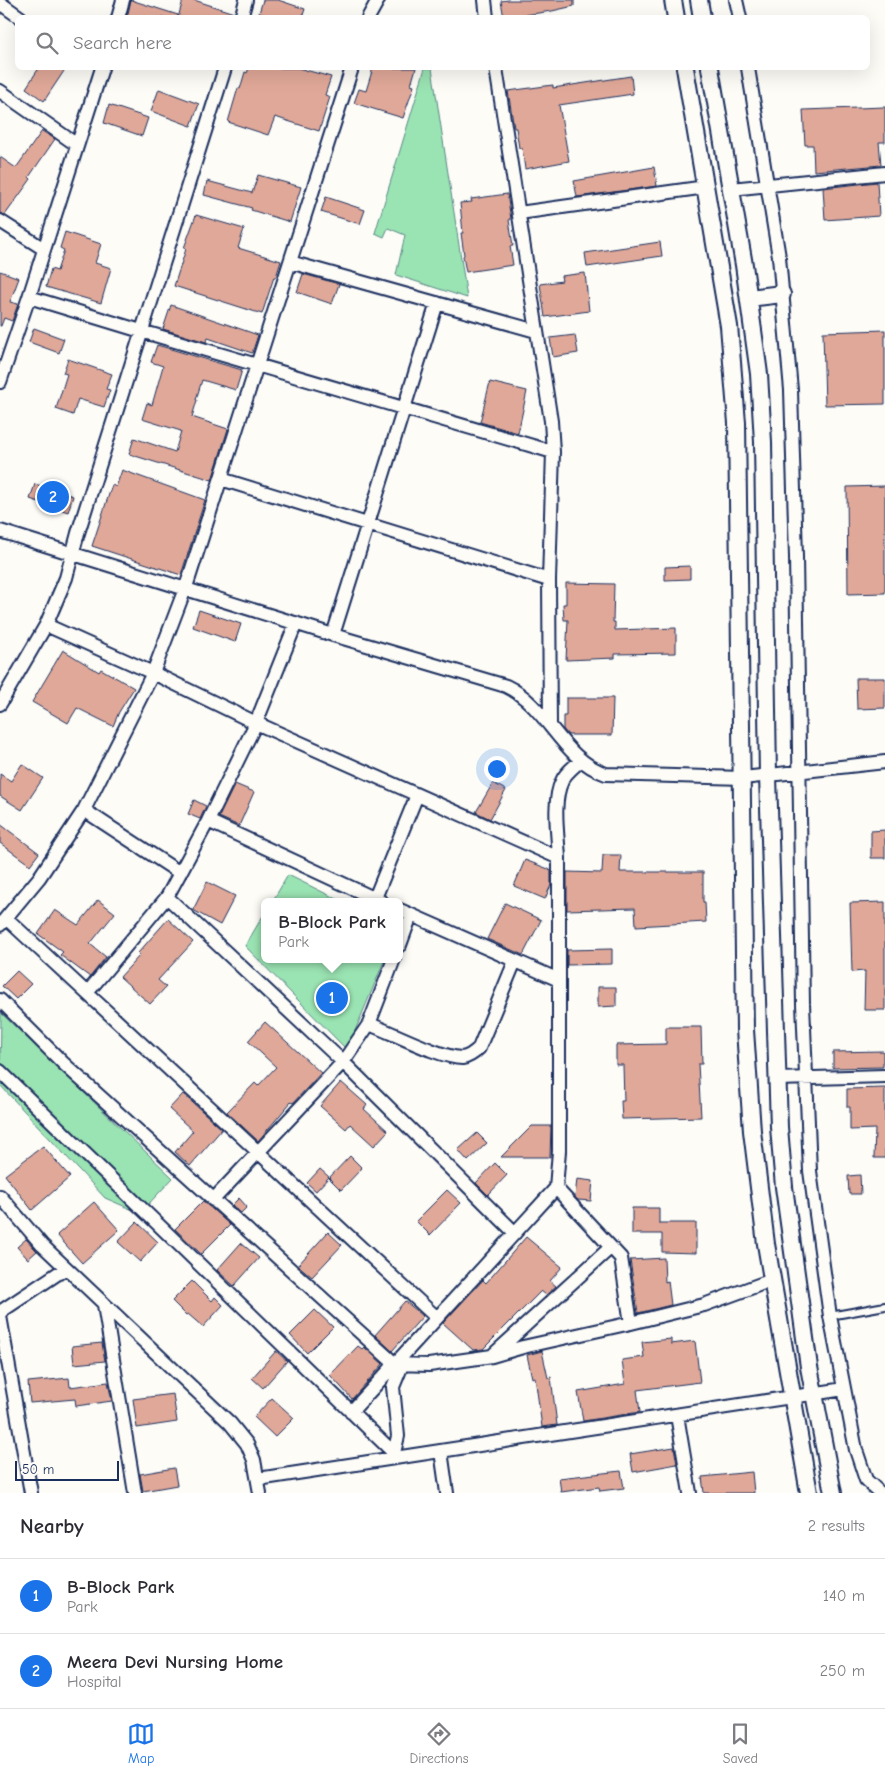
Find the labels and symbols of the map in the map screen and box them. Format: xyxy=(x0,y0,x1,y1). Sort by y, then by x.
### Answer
pin: 2 xyxy=(37,478,69,516)
your location xyxy=(484,756,510,782)
pin: 1 xyxy=(316,979,348,1017)
scale bar xyxy=(15,1458,119,1481)

